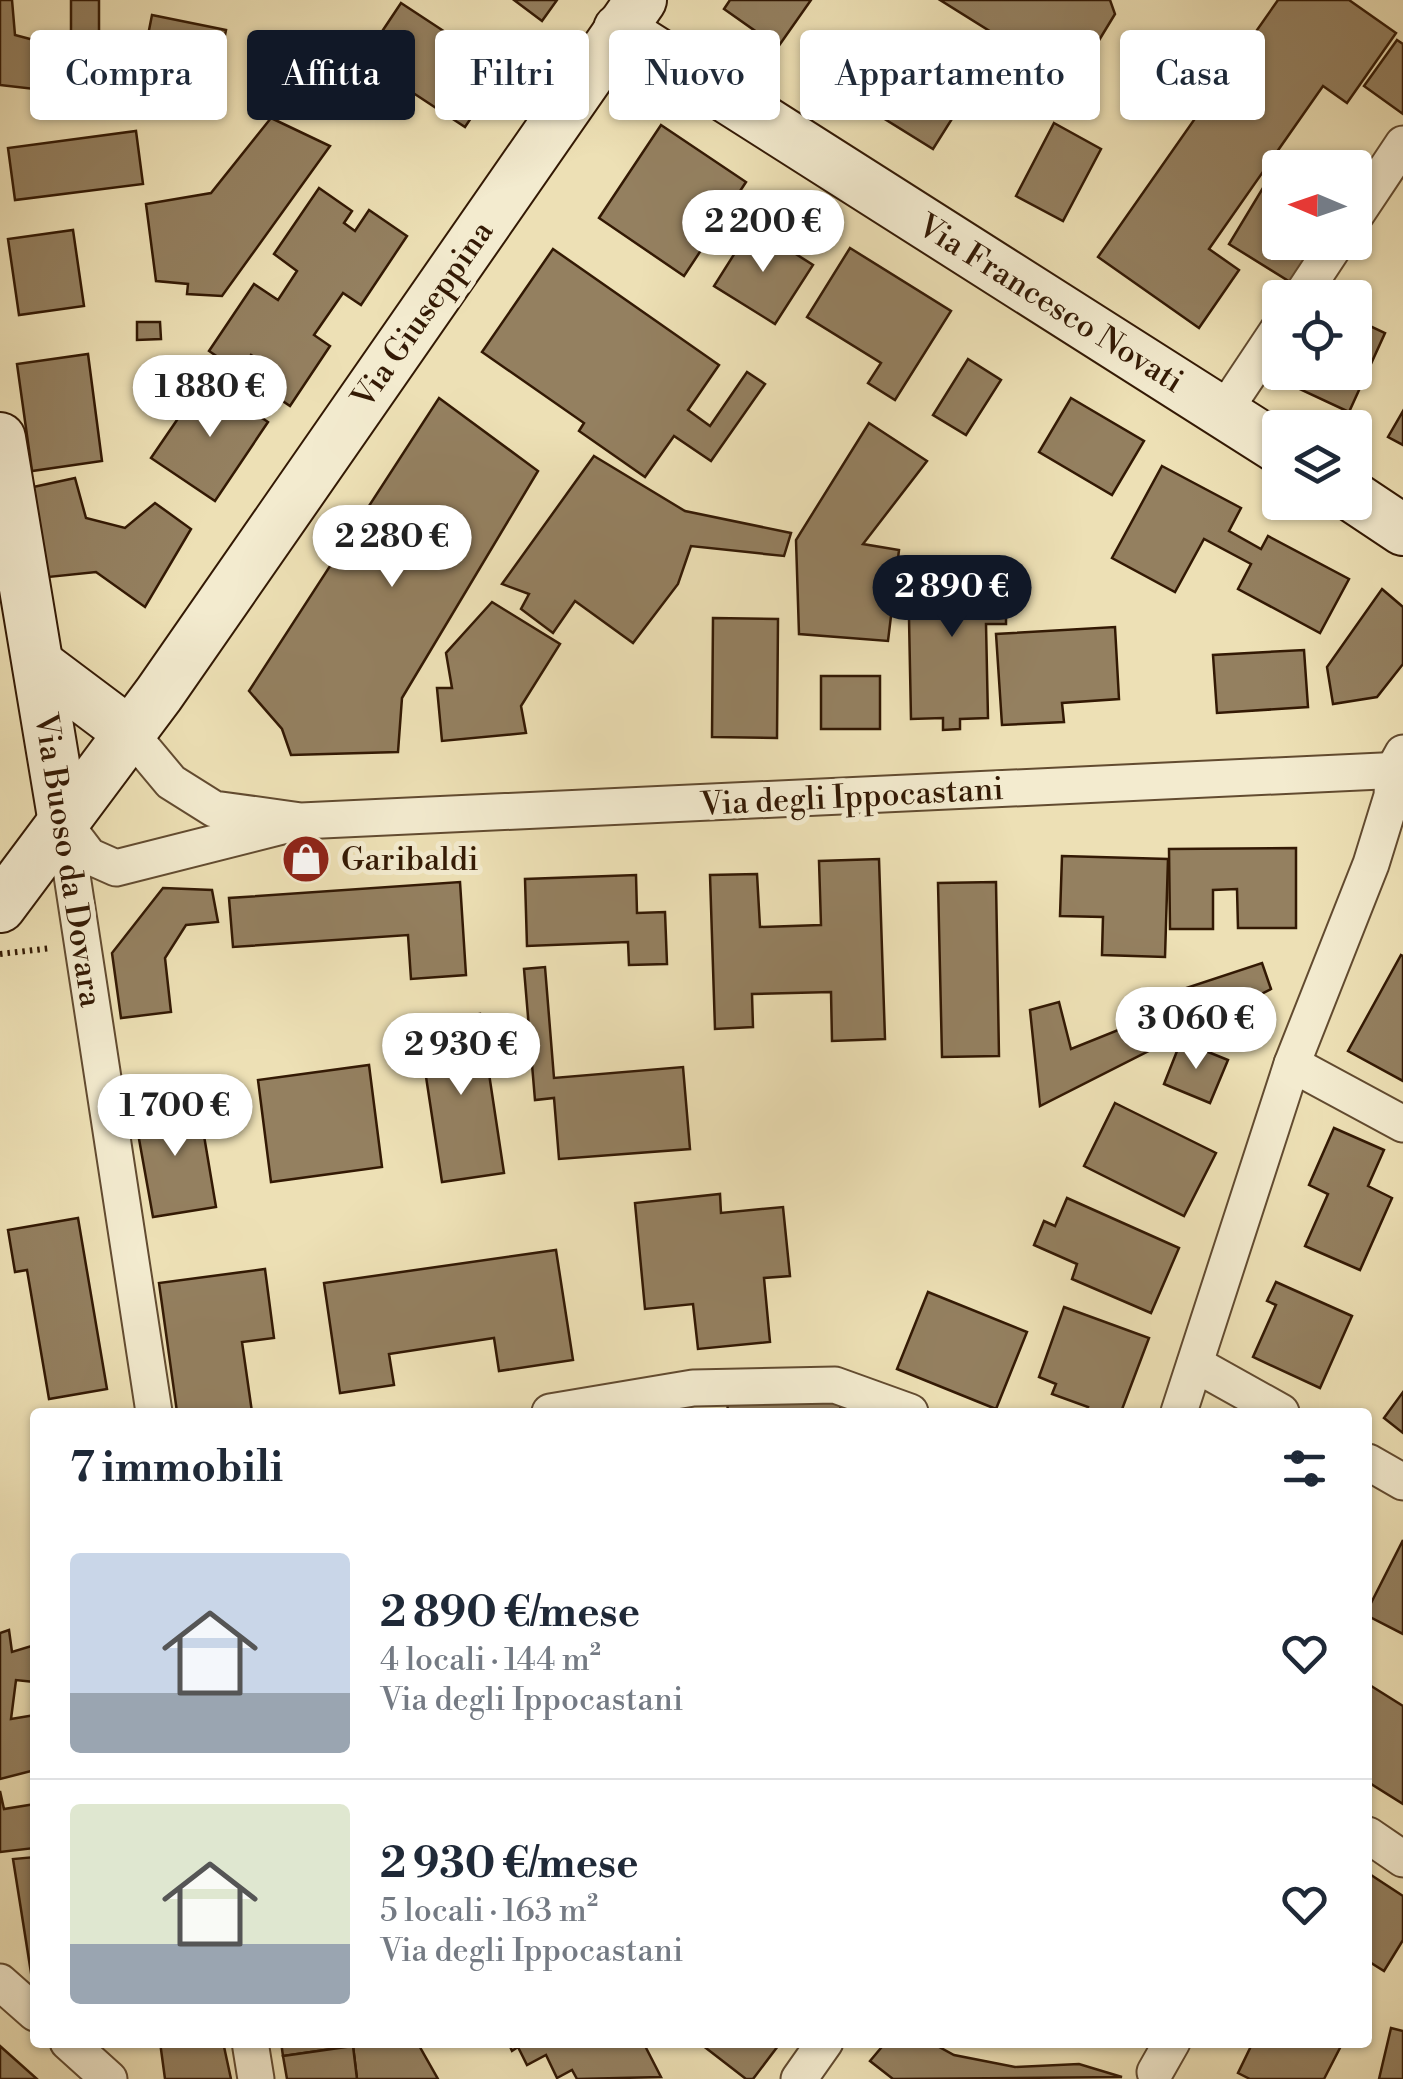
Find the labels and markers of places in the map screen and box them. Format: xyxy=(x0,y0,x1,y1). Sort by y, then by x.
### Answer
pin: 2 200 € xyxy=(671,190,855,275)
pin: 1 880 € xyxy=(118,355,302,440)
pin: 2 280 € xyxy=(300,505,484,590)
pin: 2 890 € xyxy=(860,555,1044,640)
shop icon: Garibaldi xyxy=(280,833,332,885)
place label: Garibaldi xyxy=(341,840,478,880)
pin: 3 060 € xyxy=(1104,987,1288,1072)
pin: 2 930 € xyxy=(369,1013,553,1098)
pin: 1 700 € xyxy=(83,1074,267,1159)

